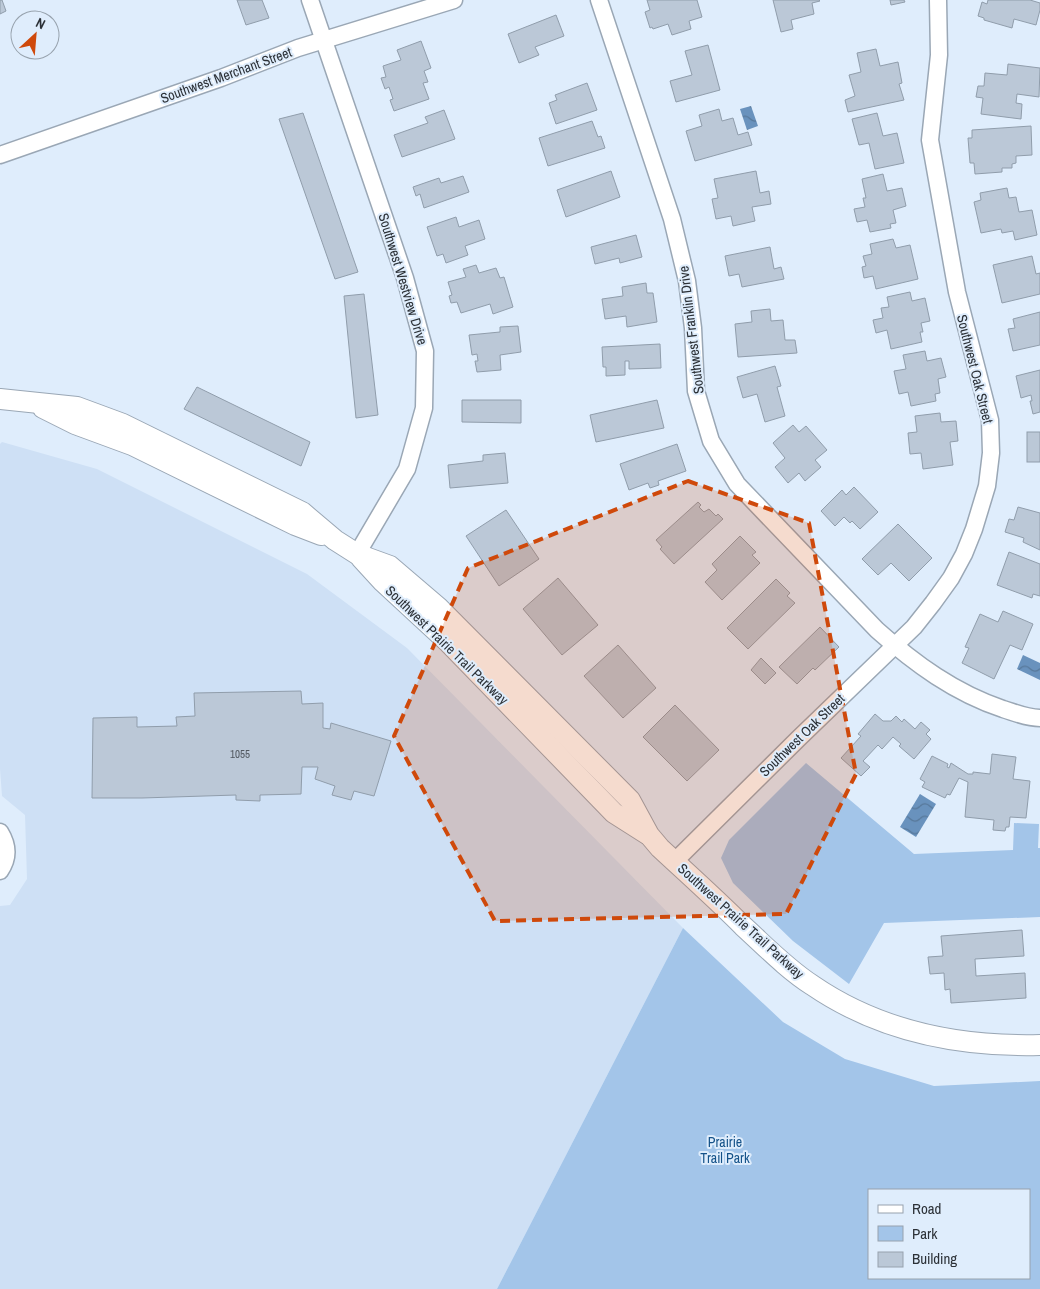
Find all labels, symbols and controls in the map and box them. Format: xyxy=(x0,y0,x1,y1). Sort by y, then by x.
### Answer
north arrow xyxy=(10,10,60,60)
text: N xyxy=(33,13,48,33)
street label: Southwest Merchant Street xyxy=(158,43,294,107)
street label: Southwest Westview Drive xyxy=(374,211,432,347)
street label: Southwest Franklin Drive xyxy=(674,265,708,395)
street label: Southwest Oak Street xyxy=(953,313,997,425)
street label: Southwest Prairie Trail Parkway xyxy=(382,582,512,709)
street label: Southwest Oak Street xyxy=(756,690,848,780)
house number: 1055 xyxy=(230,747,250,761)
street label: Southwest Prairie Trail Parkway xyxy=(674,859,808,983)
park label: Prairie Trail Park xyxy=(700,1133,750,1167)
legend xyxy=(868,1189,1030,1279)
text: Road xyxy=(912,1198,941,1219)
text: Park xyxy=(912,1223,938,1244)
text: Building xyxy=(912,1248,957,1269)

